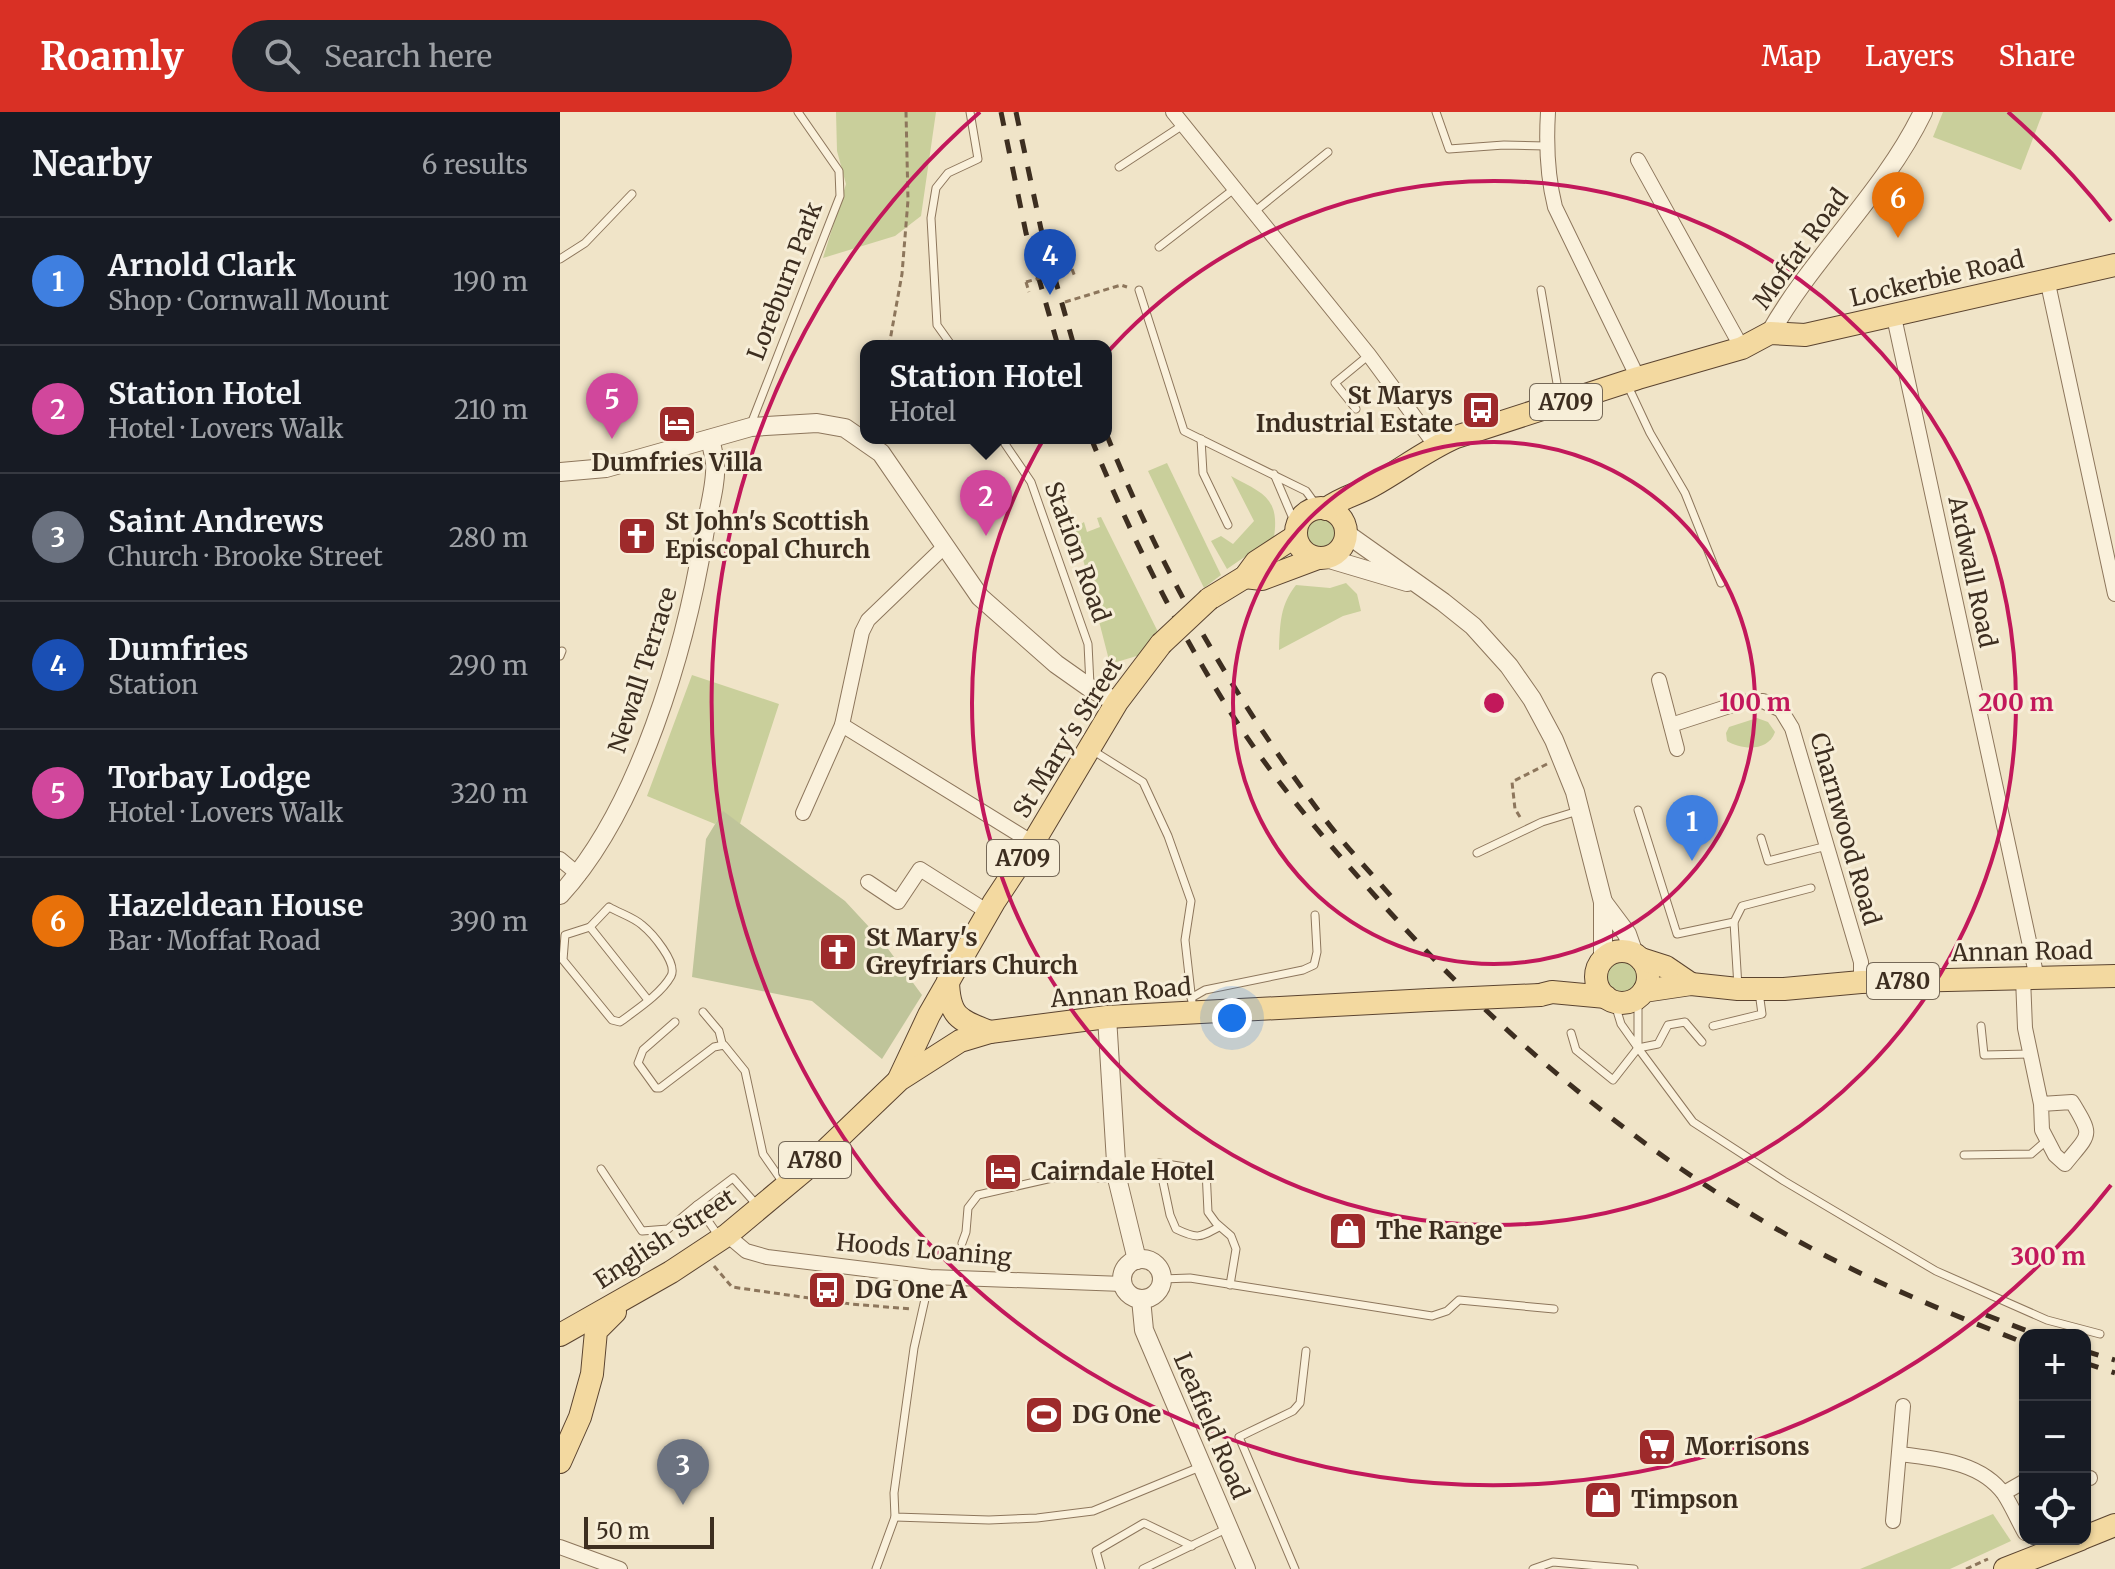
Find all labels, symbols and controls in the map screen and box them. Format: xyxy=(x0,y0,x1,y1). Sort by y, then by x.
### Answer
search box xyxy=(232,20,792,92)
text: Roamly xyxy=(40,33,184,80)
icon: search xyxy=(260,34,304,78)
text: Search here xyxy=(324,37,492,75)
text: Map xyxy=(1761,38,1821,74)
text: Layers xyxy=(1865,38,1954,74)
text: Share xyxy=(1998,38,2075,74)
text: Nearby xyxy=(32,143,152,185)
text: 6 results xyxy=(422,148,528,181)
pin: 6 xyxy=(1872,172,1924,238)
street label: Moffat Road xyxy=(1746,182,1855,315)
street label: Loreburn Park xyxy=(740,197,829,364)
pin: 4 xyxy=(1024,229,1076,295)
street label: Lockerbie Road xyxy=(1847,243,2027,314)
text: Arnold Clark xyxy=(108,246,296,284)
text: 1 xyxy=(52,265,64,298)
text: 190 m xyxy=(453,265,528,298)
text: Shop · Cornwall Mount xyxy=(108,284,389,317)
popup xyxy=(860,340,1112,444)
text: Station Hotel xyxy=(889,357,1083,395)
pin: 5 xyxy=(586,373,638,439)
text: Station Hotel xyxy=(108,374,301,412)
place label: St Marys Industrial Estate xyxy=(1256,380,1453,439)
road number: A709 xyxy=(1530,384,1602,420)
bus stop icon: St Marys Industrial Estate xyxy=(1460,389,1502,431)
text: 2 xyxy=(50,393,66,426)
text: 210 m xyxy=(454,393,528,426)
text: Hotel xyxy=(889,395,956,428)
hotel icon: Dumfries Villa xyxy=(656,403,698,445)
text: Hotel · Lovers Walk xyxy=(108,412,344,445)
place label: Dumfries Villa xyxy=(591,447,763,478)
pin: 2 xyxy=(960,470,1012,536)
street label: Station Road xyxy=(1038,477,1117,626)
street label: Ardwall Road xyxy=(1941,493,2004,650)
text: Saint Andrews xyxy=(108,502,324,540)
place label: St John's Scottish Episcopal Church xyxy=(665,506,870,565)
church icon: St John's Scottish Episcopal Church xyxy=(616,515,658,557)
text: 3 xyxy=(51,521,65,554)
text: 280 m xyxy=(449,521,528,554)
text: Church · Brooke Street xyxy=(108,540,383,573)
street label: Newall Terrace xyxy=(601,583,684,757)
text: Dumfries xyxy=(108,630,249,668)
text: 4 xyxy=(50,649,66,682)
text: 290 m xyxy=(449,649,528,682)
street label: St Mary's Street xyxy=(1006,651,1130,823)
text: Station xyxy=(108,668,198,701)
text: 100 m xyxy=(1719,687,1791,718)
text: 200 m xyxy=(1978,687,2054,718)
centre of rings xyxy=(1480,689,1508,717)
street label: Charnwood Road xyxy=(1803,729,1888,929)
text: Torbay Lodge xyxy=(108,758,311,796)
text: 5 xyxy=(50,777,66,810)
text: 320 m xyxy=(450,777,528,810)
pin: 1 xyxy=(1666,795,1718,861)
text: Hotel · Lovers Walk xyxy=(108,796,344,829)
road number: A709 xyxy=(987,840,1059,876)
text: Hazeldean House xyxy=(108,886,363,924)
text: 6 xyxy=(50,905,66,938)
text: 390 m xyxy=(449,905,528,938)
place label: St Mary's Greyfriars Church xyxy=(866,922,1078,981)
text: Bar · Moffat Road xyxy=(108,924,321,957)
church icon: St Mary's Greyfriars Church xyxy=(817,931,859,973)
street label: Annan Road xyxy=(1950,935,2093,968)
road number: A780 xyxy=(1867,963,1939,999)
street label: Annan Road xyxy=(1048,971,1193,1014)
your location xyxy=(1212,998,1252,1038)
road number: A780 xyxy=(779,1142,851,1178)
hotel icon: Cairndale Hotel xyxy=(982,1151,1024,1193)
place label: Cairndale Hotel xyxy=(1031,1156,1214,1187)
street label: English Street xyxy=(588,1181,742,1296)
shop icon: The Range xyxy=(1327,1210,1369,1252)
place label: The Range xyxy=(1376,1215,1503,1246)
street label: Hoods Loaning xyxy=(835,1226,1014,1273)
text: 300 m xyxy=(2010,1241,2086,1272)
bus stop icon: DG One A xyxy=(806,1269,848,1311)
place label: DG One A xyxy=(855,1274,968,1305)
map controls xyxy=(2019,1329,2091,1545)
button: + xyxy=(2019,1329,2091,1401)
street label: Leafield Road xyxy=(1167,1348,1256,1504)
sports icon: DG One xyxy=(1023,1394,1065,1436)
place label: DG One xyxy=(1072,1399,1161,1430)
button: − xyxy=(2019,1401,2091,1473)
supermarket icon: Morrisons xyxy=(1636,1426,1678,1468)
place label: Morrisons xyxy=(1685,1431,1810,1462)
pin: 3 xyxy=(657,1439,709,1505)
button: locate xyxy=(2019,1473,2091,1545)
shop icon: Timpson xyxy=(1582,1479,1624,1521)
place label: Timpson xyxy=(1631,1484,1738,1515)
scale bar xyxy=(584,1513,714,1549)
text: 50 m xyxy=(596,1517,650,1545)

